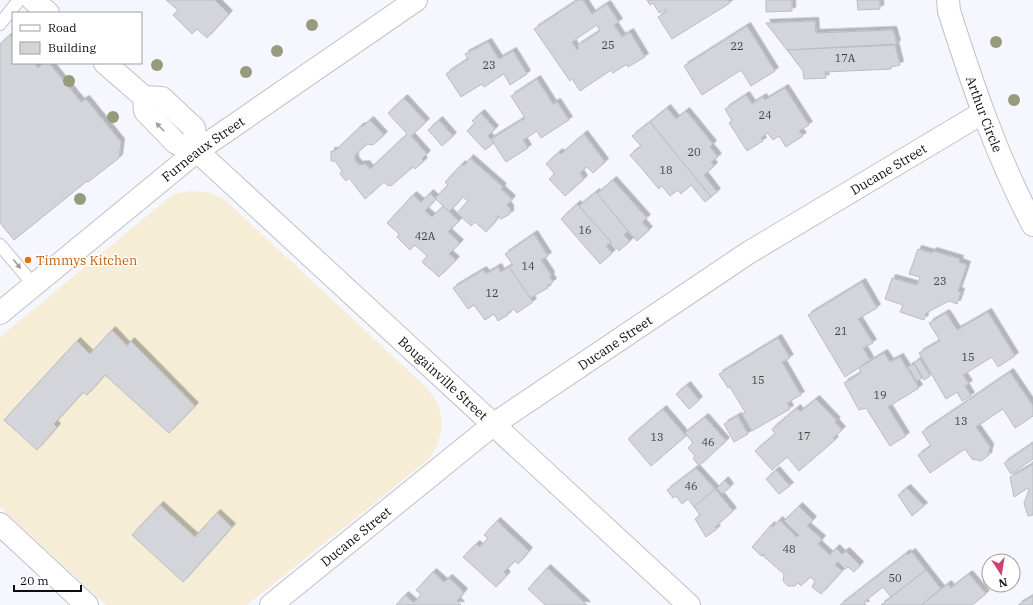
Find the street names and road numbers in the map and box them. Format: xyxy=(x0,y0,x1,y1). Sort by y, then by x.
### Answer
street label: Arthur Circle xyxy=(962,74,1007,155)
street label: Furneaux Street xyxy=(158,112,248,185)
street label: Ducane Street xyxy=(847,139,930,198)
street label: Ducane Street xyxy=(575,311,656,374)
street label: Bougainville Street xyxy=(395,333,492,424)
street label: Ducane Street xyxy=(317,502,395,570)

